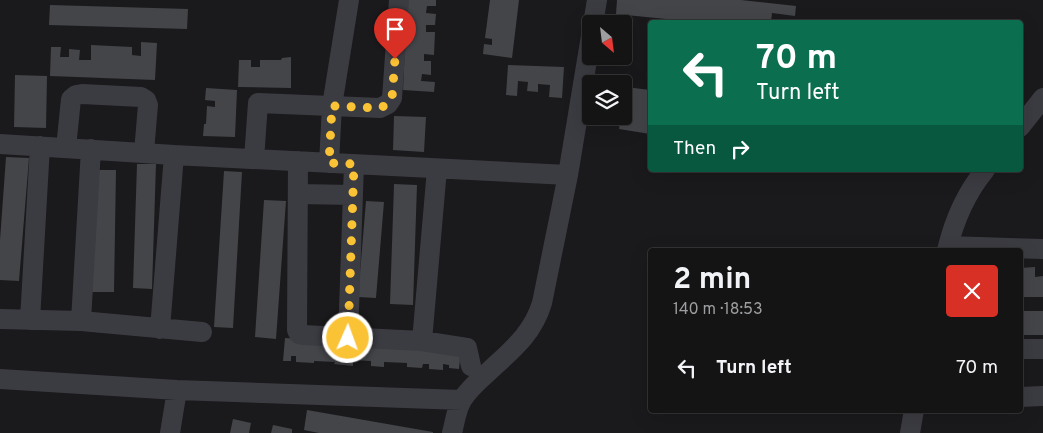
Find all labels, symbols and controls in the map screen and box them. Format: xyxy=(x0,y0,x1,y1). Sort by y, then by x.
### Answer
pin xyxy=(374,8,416,59)
icon: arrive xyxy=(381,15,409,43)
north arrow xyxy=(582,15,632,65)
map controls xyxy=(582,15,632,125)
text: 70 m xyxy=(756,37,837,81)
icon: left xyxy=(673,40,738,105)
button: layers xyxy=(582,75,632,125)
text: Turn left xyxy=(756,80,839,107)
icon: right xyxy=(726,135,754,163)
text: Then xyxy=(673,137,716,161)
text: 2 min xyxy=(673,262,751,299)
button: close xyxy=(946,265,998,317)
text: 140 m · 18:53 xyxy=(673,300,763,320)
position arrow xyxy=(321,311,373,363)
icon: left xyxy=(673,354,701,382)
text: Turn left xyxy=(716,356,792,380)
text: 70 m xyxy=(956,356,998,380)

